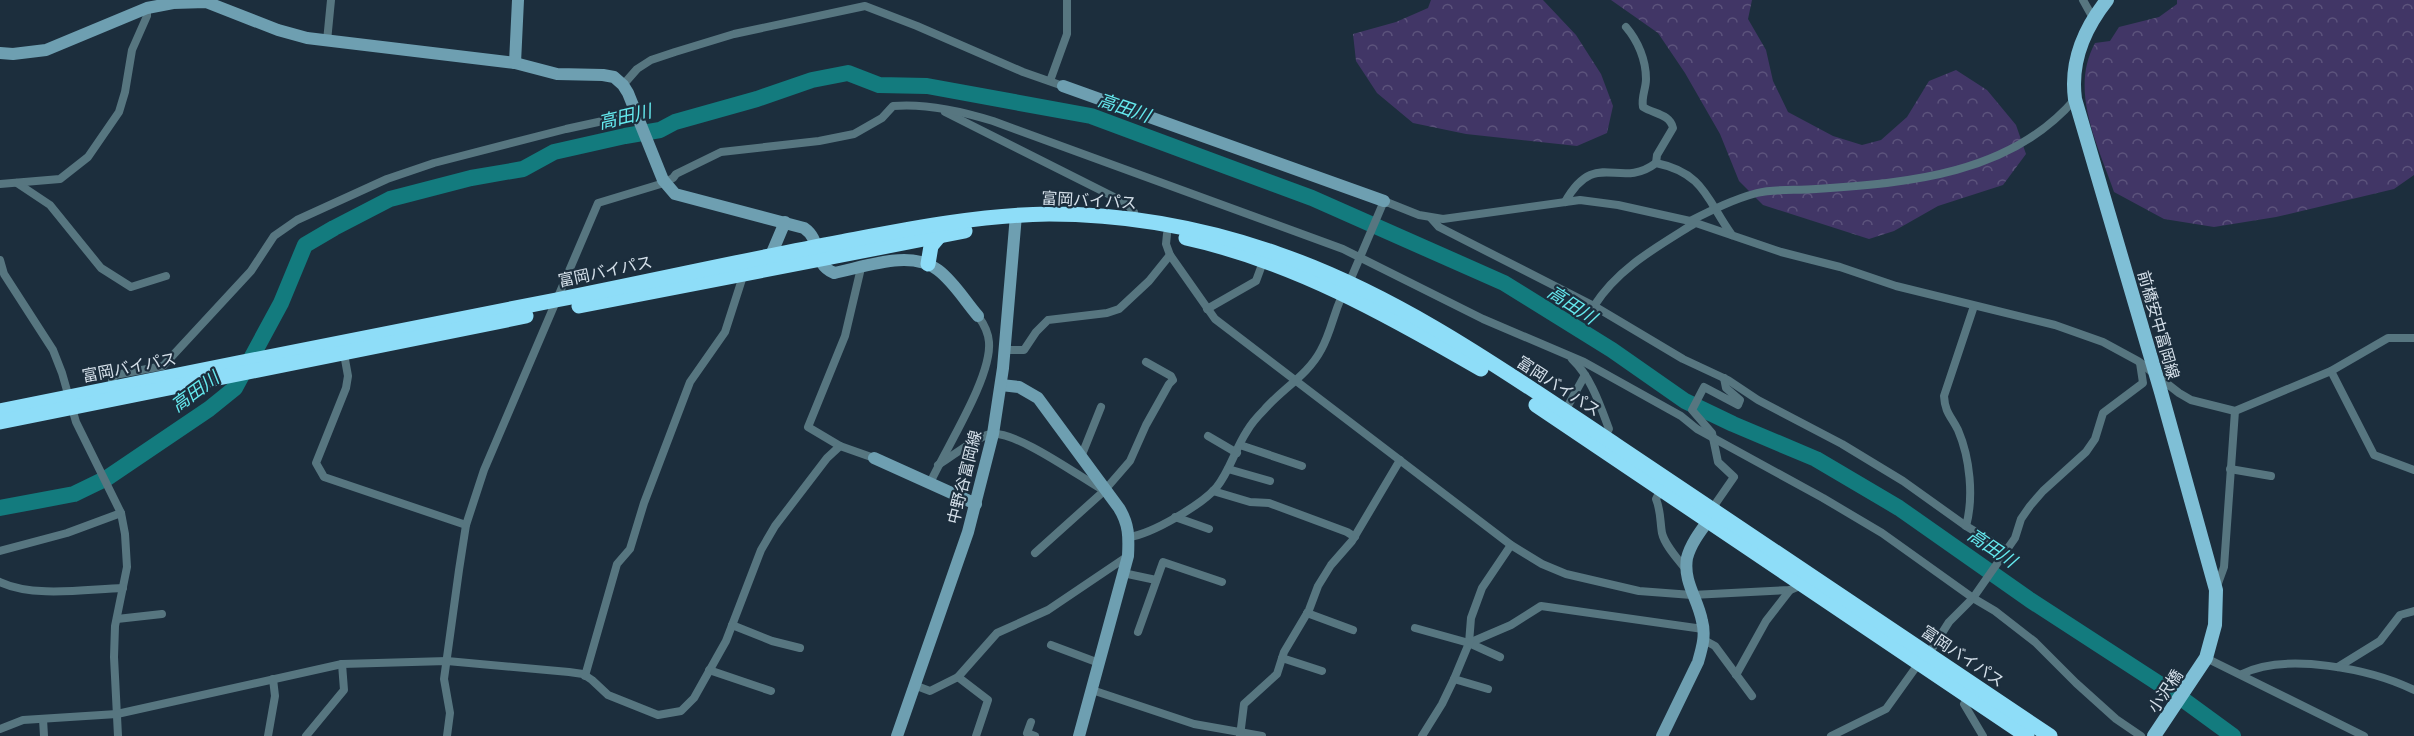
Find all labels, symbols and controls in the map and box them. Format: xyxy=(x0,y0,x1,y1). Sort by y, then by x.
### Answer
water label: 高田川 xyxy=(1095,87,1156,128)
water label: 高田川 xyxy=(596,98,656,134)
street label: 富岡バイパス xyxy=(1041,187,1137,213)
street label: 富岡バイパス xyxy=(556,250,654,292)
street label: 前橋安中富岡線 xyxy=(2133,268,2185,382)
water label: 高田川 xyxy=(1543,279,1603,330)
street label: 富岡バイパス xyxy=(80,347,178,387)
street label: 富岡バイパス xyxy=(1513,351,1605,421)
water label: 高田川 xyxy=(166,364,225,417)
street label: 中野谷富岡線 xyxy=(942,428,986,526)
water label: 高田川 xyxy=(1963,522,2023,573)
street label: 富岡バイパス xyxy=(1917,620,2009,692)
street label: 小沢橋 xyxy=(2142,665,2188,717)

